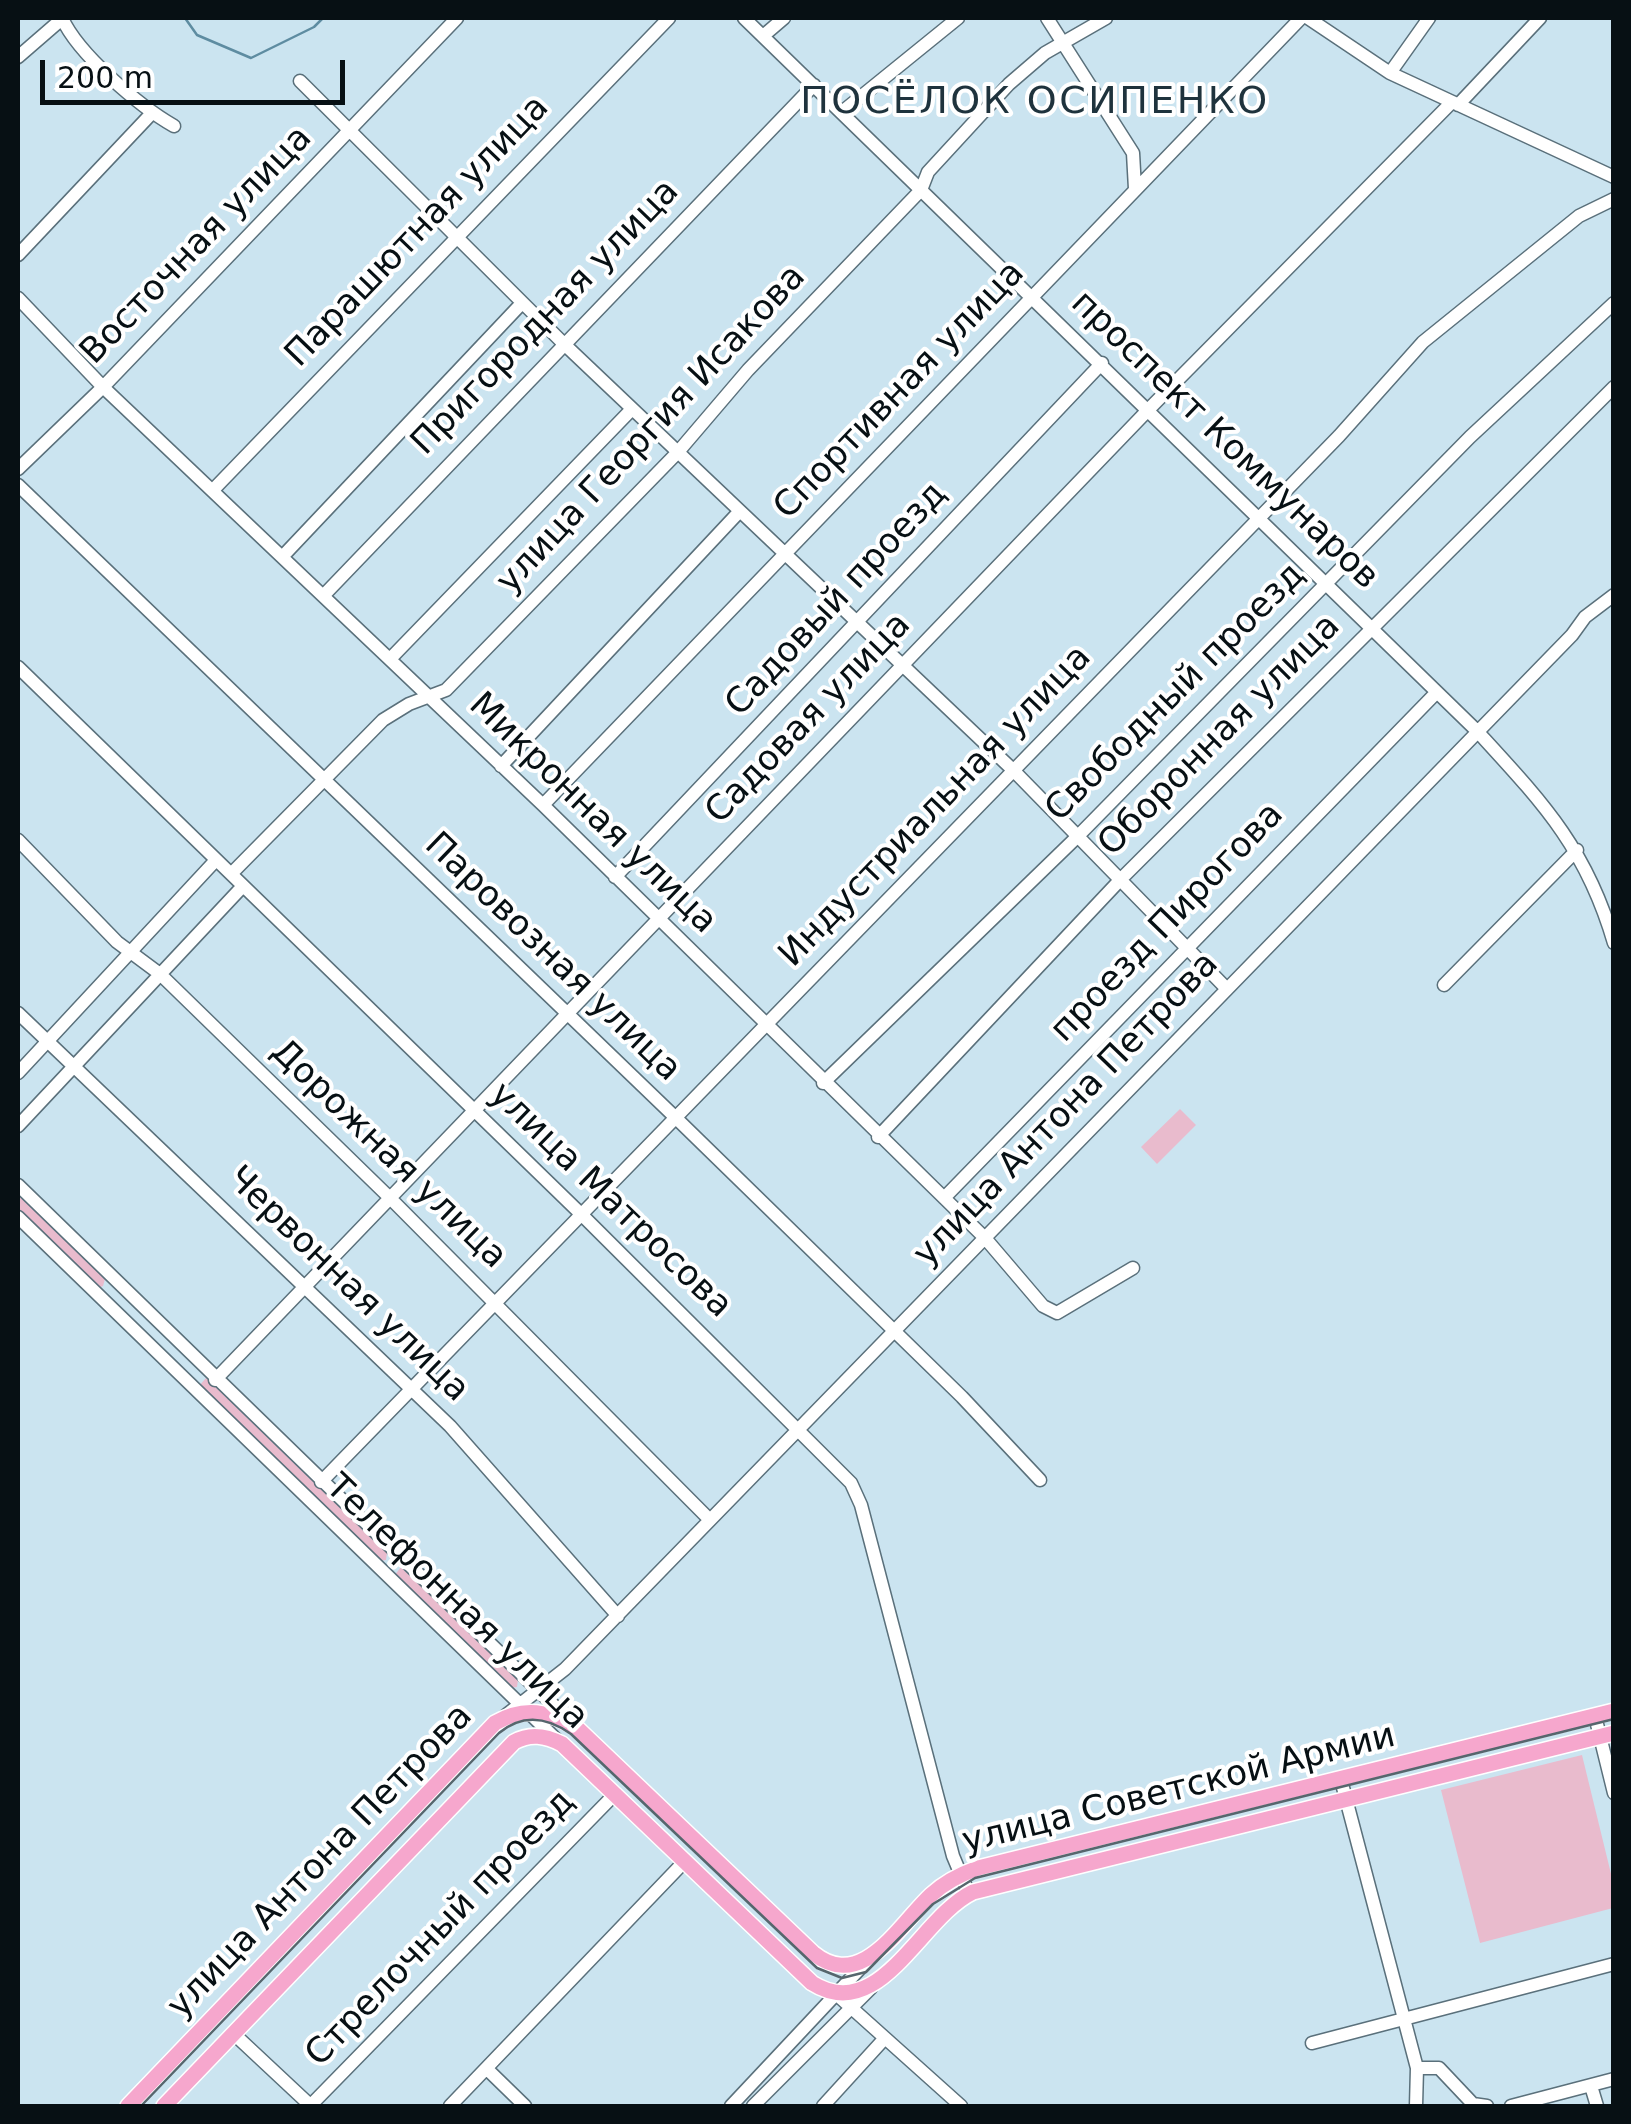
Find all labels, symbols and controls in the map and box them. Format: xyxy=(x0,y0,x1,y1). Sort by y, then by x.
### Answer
scale bar xyxy=(45,40,350,102)
text: 200 m xyxy=(57,60,153,95)
district label: ПОСЁЛОК ОСИПЕНКО xyxy=(800,80,1270,126)
street label: Парашютная улица xyxy=(278,88,558,376)
street label: Восточная улица xyxy=(73,118,321,374)
street label: Пригородная улица xyxy=(404,172,688,464)
street label: Спортивная улица xyxy=(766,253,1034,529)
street label: улица Георгия Исакова xyxy=(489,257,815,603)
street label: проспект Коммунаров xyxy=(1062,283,1386,599)
street label: Садовый проезд xyxy=(718,474,956,726)
street label: Свободный проезд xyxy=(1038,555,1314,831)
street label: Садовая улица xyxy=(698,605,920,833)
street label: Оборонная улица xyxy=(1090,606,1350,866)
street label: Индустриальная улица xyxy=(771,638,1101,976)
street label: Микронная улица xyxy=(459,685,725,943)
street label: проезд Пирогова xyxy=(1043,795,1293,1051)
street label: Паровозная улица xyxy=(415,825,689,1091)
street label: улица Антона Петрова xyxy=(906,944,1228,1276)
street label: Дорожная улица xyxy=(261,1032,515,1278)
street label: улица Матросова xyxy=(480,1075,740,1327)
street label: Червонная улица xyxy=(217,1159,477,1411)
street label: Телефонная улица xyxy=(316,1467,596,1739)
street label: улица Антона Петрова xyxy=(160,1696,482,2028)
street label: улица Советской Армии xyxy=(958,1716,1400,1864)
street label: Стрелочный проезд xyxy=(298,1782,584,2076)

